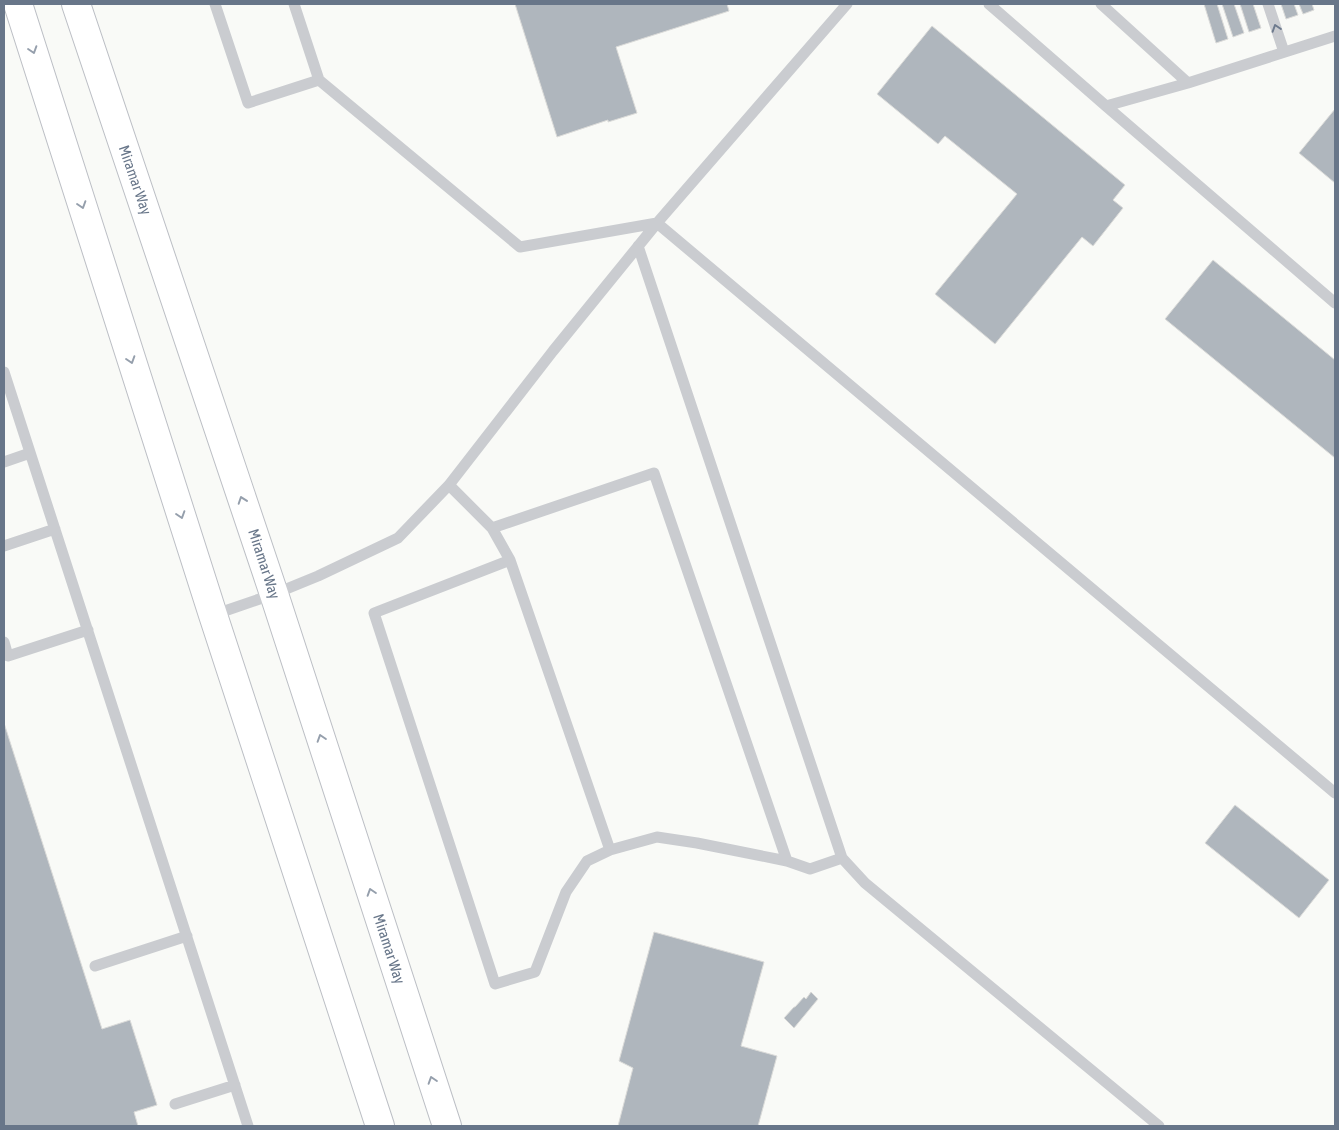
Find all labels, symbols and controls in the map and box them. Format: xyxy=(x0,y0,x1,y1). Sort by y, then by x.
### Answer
one-way arrow xyxy=(1272,24,1282,33)
one-way arrow xyxy=(27,46,37,54)
street label: Miramar Way xyxy=(116,143,155,217)
one-way arrow xyxy=(76,200,86,209)
one-way arrow xyxy=(126,355,136,363)
one-way arrow xyxy=(238,496,248,505)
one-way arrow xyxy=(175,510,185,518)
street label: Miramar Way xyxy=(245,527,284,601)
one-way arrow xyxy=(316,734,326,742)
one-way arrow xyxy=(367,888,377,897)
street label: Miramar Way xyxy=(370,912,409,986)
one-way arrow xyxy=(428,1076,438,1085)

